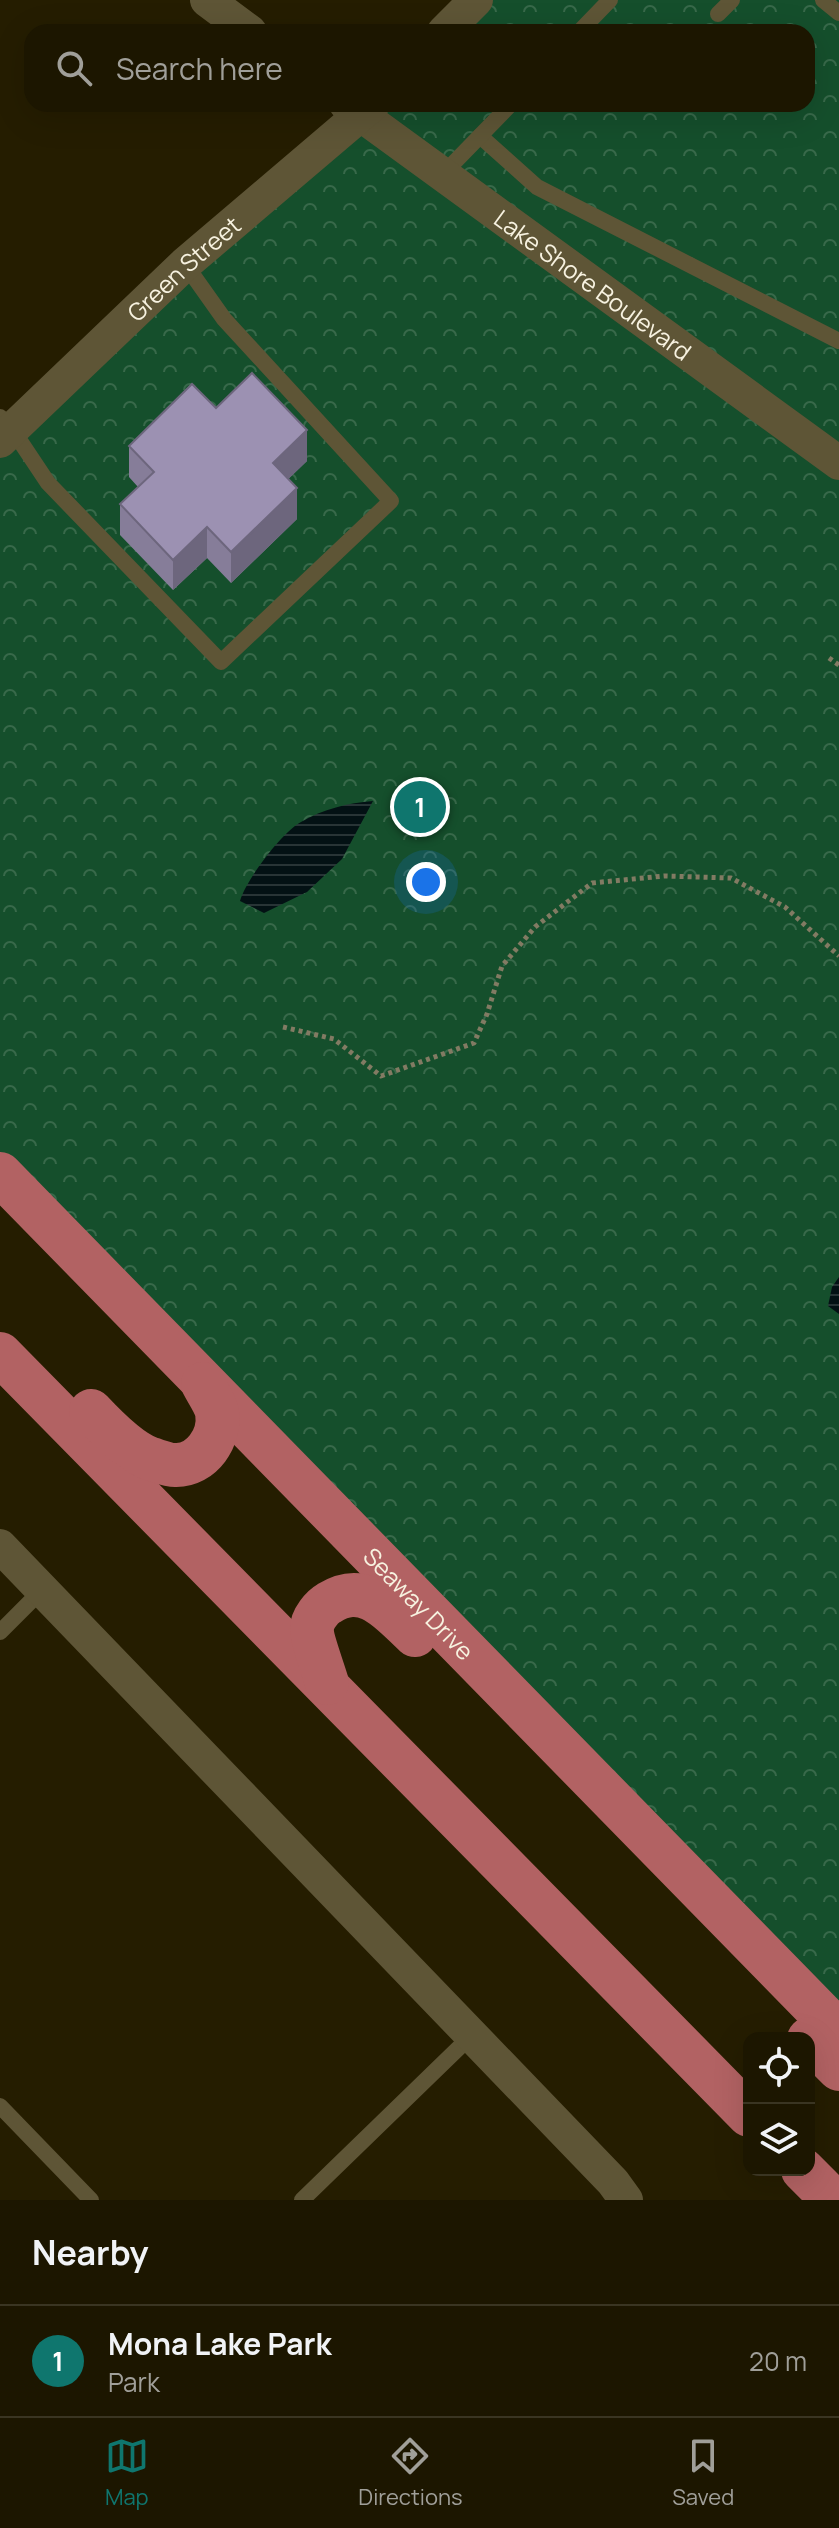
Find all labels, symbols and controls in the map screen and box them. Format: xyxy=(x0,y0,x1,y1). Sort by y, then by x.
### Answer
search box xyxy=(24,24,815,112)
icon: search xyxy=(52,46,96,90)
text: Search here xyxy=(116,48,283,89)
street label: Lake Shore Boulevard xyxy=(488,201,699,367)
street label: Green Street xyxy=(119,208,247,328)
pin: 1 xyxy=(394,777,446,837)
your location xyxy=(406,862,446,902)
street label: Seaway Drive xyxy=(357,1539,482,1667)
map controls xyxy=(743,2032,815,2176)
button: locate xyxy=(743,2032,815,2104)
button: layers xyxy=(743,2104,815,2176)
text: Nearby xyxy=(32,2229,148,2275)
text: Mona Lake Park xyxy=(108,2323,332,2364)
text: 1 xyxy=(52,2343,64,2379)
text: 20 m xyxy=(749,2343,807,2379)
text: Park xyxy=(108,2364,160,2400)
tab: Map xyxy=(105,2434,149,2512)
tab: Directions xyxy=(358,2434,463,2512)
tab: Saved xyxy=(672,2434,734,2512)

